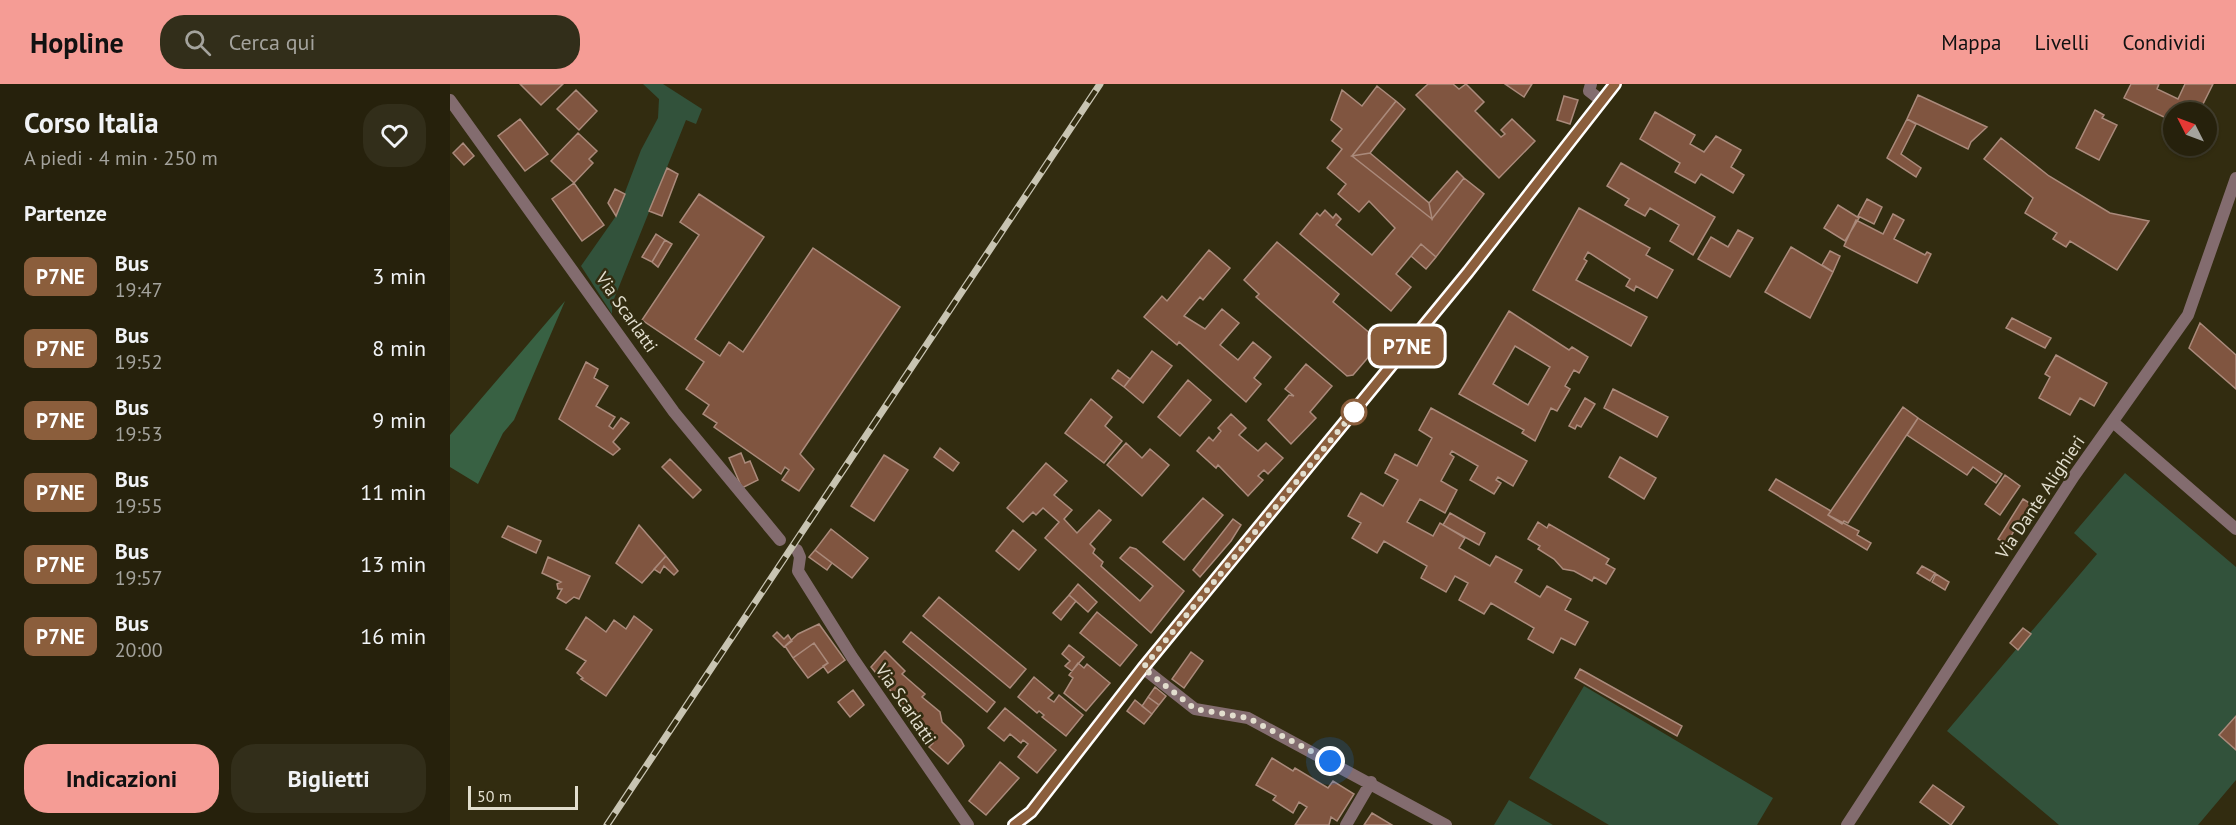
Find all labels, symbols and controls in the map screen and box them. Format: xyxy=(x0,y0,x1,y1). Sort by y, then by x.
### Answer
search box xyxy=(160,15,580,69)
text: Hopline xyxy=(30,24,124,61)
icon: search xyxy=(181,26,214,59)
text: Cerca qui xyxy=(229,28,315,56)
text: Mappa xyxy=(1941,29,2001,56)
text: Livelli xyxy=(2034,29,2089,56)
text: Condividi xyxy=(2122,29,2206,56)
north arrow xyxy=(2163,102,2217,156)
map controls xyxy=(2163,102,2217,156)
text: Corso Italia xyxy=(24,104,159,141)
button: heart xyxy=(363,104,426,167)
text: A piedi · 4 min · 250 m xyxy=(24,145,218,171)
text: Partenze xyxy=(24,199,107,227)
text: Bus xyxy=(115,249,149,277)
text: 3 min xyxy=(372,262,426,290)
text: P7NE xyxy=(36,263,85,290)
street label: Via Scarlatti xyxy=(590,267,663,357)
text: 19:47 xyxy=(115,277,163,303)
text: Bus xyxy=(115,321,149,349)
line badge: P7NE xyxy=(1365,326,1449,366)
text: P7NE xyxy=(1383,333,1431,360)
text: 8 min xyxy=(372,334,426,362)
text: P7NE xyxy=(36,335,85,362)
text: 19:52 xyxy=(115,349,163,375)
text: Bus xyxy=(115,393,149,421)
unlabelled marker xyxy=(1341,399,1367,425)
text: 9 min xyxy=(372,406,426,434)
text: P7NE xyxy=(36,407,85,434)
text: 19:53 xyxy=(115,421,163,447)
street label: Via Dante Alighieri xyxy=(1990,431,2090,564)
text: Bus xyxy=(115,465,149,493)
text: 11 min xyxy=(360,478,426,506)
text: P7NE xyxy=(36,479,85,506)
text: 19:55 xyxy=(115,493,163,519)
text: Bus xyxy=(115,537,149,565)
text: 13 min xyxy=(360,550,426,578)
text: P7NE xyxy=(36,551,85,578)
text: 19:57 xyxy=(115,565,163,591)
text: Bus xyxy=(115,609,149,637)
text: 16 min xyxy=(360,622,426,650)
text: P7NE xyxy=(36,623,85,650)
text: 20:00 xyxy=(115,637,163,663)
street label: Via Scarlatti xyxy=(870,658,941,749)
button: Indicazioni xyxy=(24,744,219,813)
button: Biglietti xyxy=(231,744,426,813)
your location xyxy=(1315,746,1345,776)
scale bar xyxy=(468,783,578,810)
text: 50 m xyxy=(477,786,512,806)

